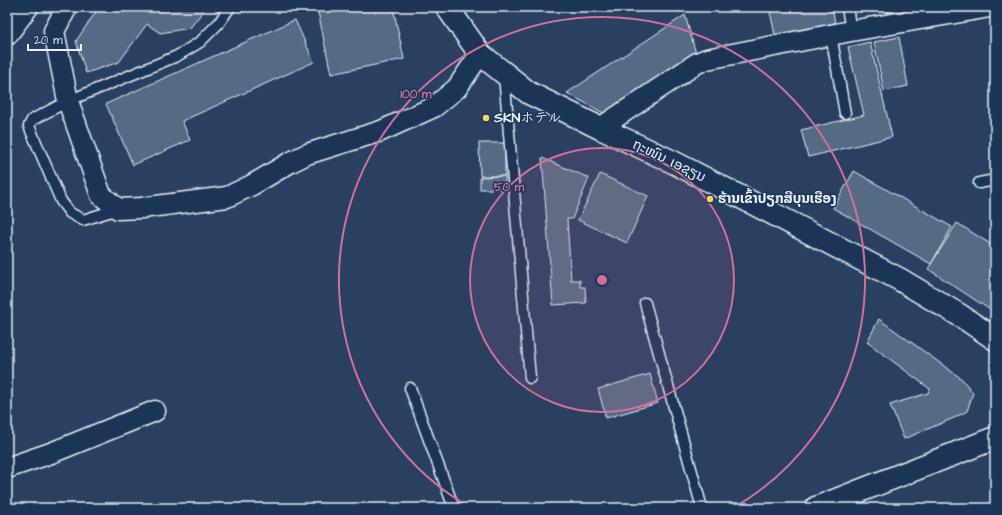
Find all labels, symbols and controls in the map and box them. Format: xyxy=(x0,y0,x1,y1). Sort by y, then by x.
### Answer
scale bar xyxy=(28,26,81,52)
text: 20 m xyxy=(34,32,63,49)
text: 100 m xyxy=(401,86,432,103)
place label: SKNホテル xyxy=(493,108,561,128)
marker: SKNホテル xyxy=(481,113,491,123)
street label: ຖະໜົນ ເອຊຽນ xyxy=(629,135,709,187)
text: 50 m xyxy=(494,179,525,196)
place label: ຮ້ານເຂົ້າປຽກສີບຸນເຮືອງ xyxy=(718,187,837,209)
marker: ຮ້ານເຂົ້າປຽກສີບຸນເຮືອງ xyxy=(705,194,715,204)
centre of rings xyxy=(595,273,609,287)

